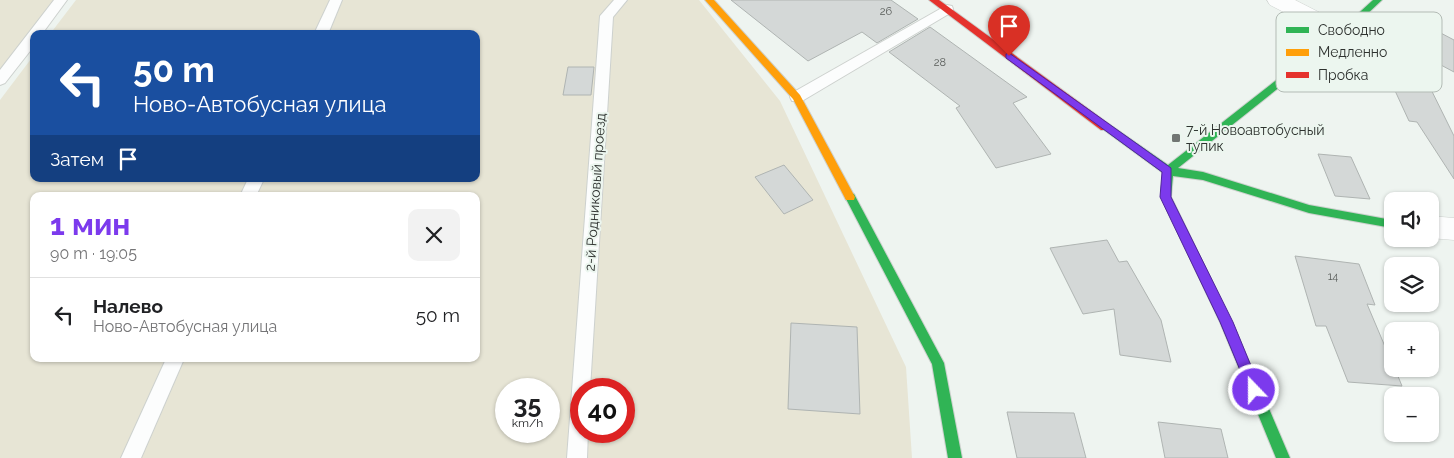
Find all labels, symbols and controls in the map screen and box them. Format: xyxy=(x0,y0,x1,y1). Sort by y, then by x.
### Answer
house number: 26 xyxy=(880,5,893,18)
pin xyxy=(988,5,1030,56)
icon: arrive xyxy=(995,12,1023,40)
legend xyxy=(1276,12,1442,92)
text: Свободно xyxy=(1318,22,1385,38)
text: Медленно xyxy=(1318,44,1387,60)
text: 50 m xyxy=(133,49,215,90)
icon: left xyxy=(50,50,115,115)
house number: 28 xyxy=(934,56,946,69)
text: Пробка xyxy=(1318,67,1368,83)
text: Ново-Автобусная улица xyxy=(133,91,386,117)
street label: 2-й Родниковый проезд xyxy=(581,112,609,272)
place label: 7-й Новоавтобусный тупик xyxy=(1186,122,1325,154)
marker: 7-й Новоавтобусный тупик xyxy=(1170,132,1182,144)
icon: arrive xyxy=(114,145,142,173)
text: Затем xyxy=(50,148,104,170)
map controls xyxy=(1384,192,1439,442)
button: sound xyxy=(1384,192,1439,247)
text: 1 мин xyxy=(50,207,130,242)
button: close xyxy=(408,209,460,261)
text: 90 m · 19:05 xyxy=(50,244,137,263)
button: layers xyxy=(1384,257,1439,312)
house number: 14 xyxy=(1328,270,1338,283)
text: Налево xyxy=(93,295,163,317)
icon: left xyxy=(50,301,78,329)
text: 50 m xyxy=(416,304,460,326)
text: Ново-Автобусная улица xyxy=(93,317,277,336)
button: + xyxy=(1384,322,1439,377)
position arrow xyxy=(1227,363,1279,415)
speed limit sign: 40 xyxy=(570,378,635,443)
button: − xyxy=(1384,387,1439,442)
text: 35 xyxy=(514,389,541,419)
text: km/h xyxy=(512,416,543,430)

